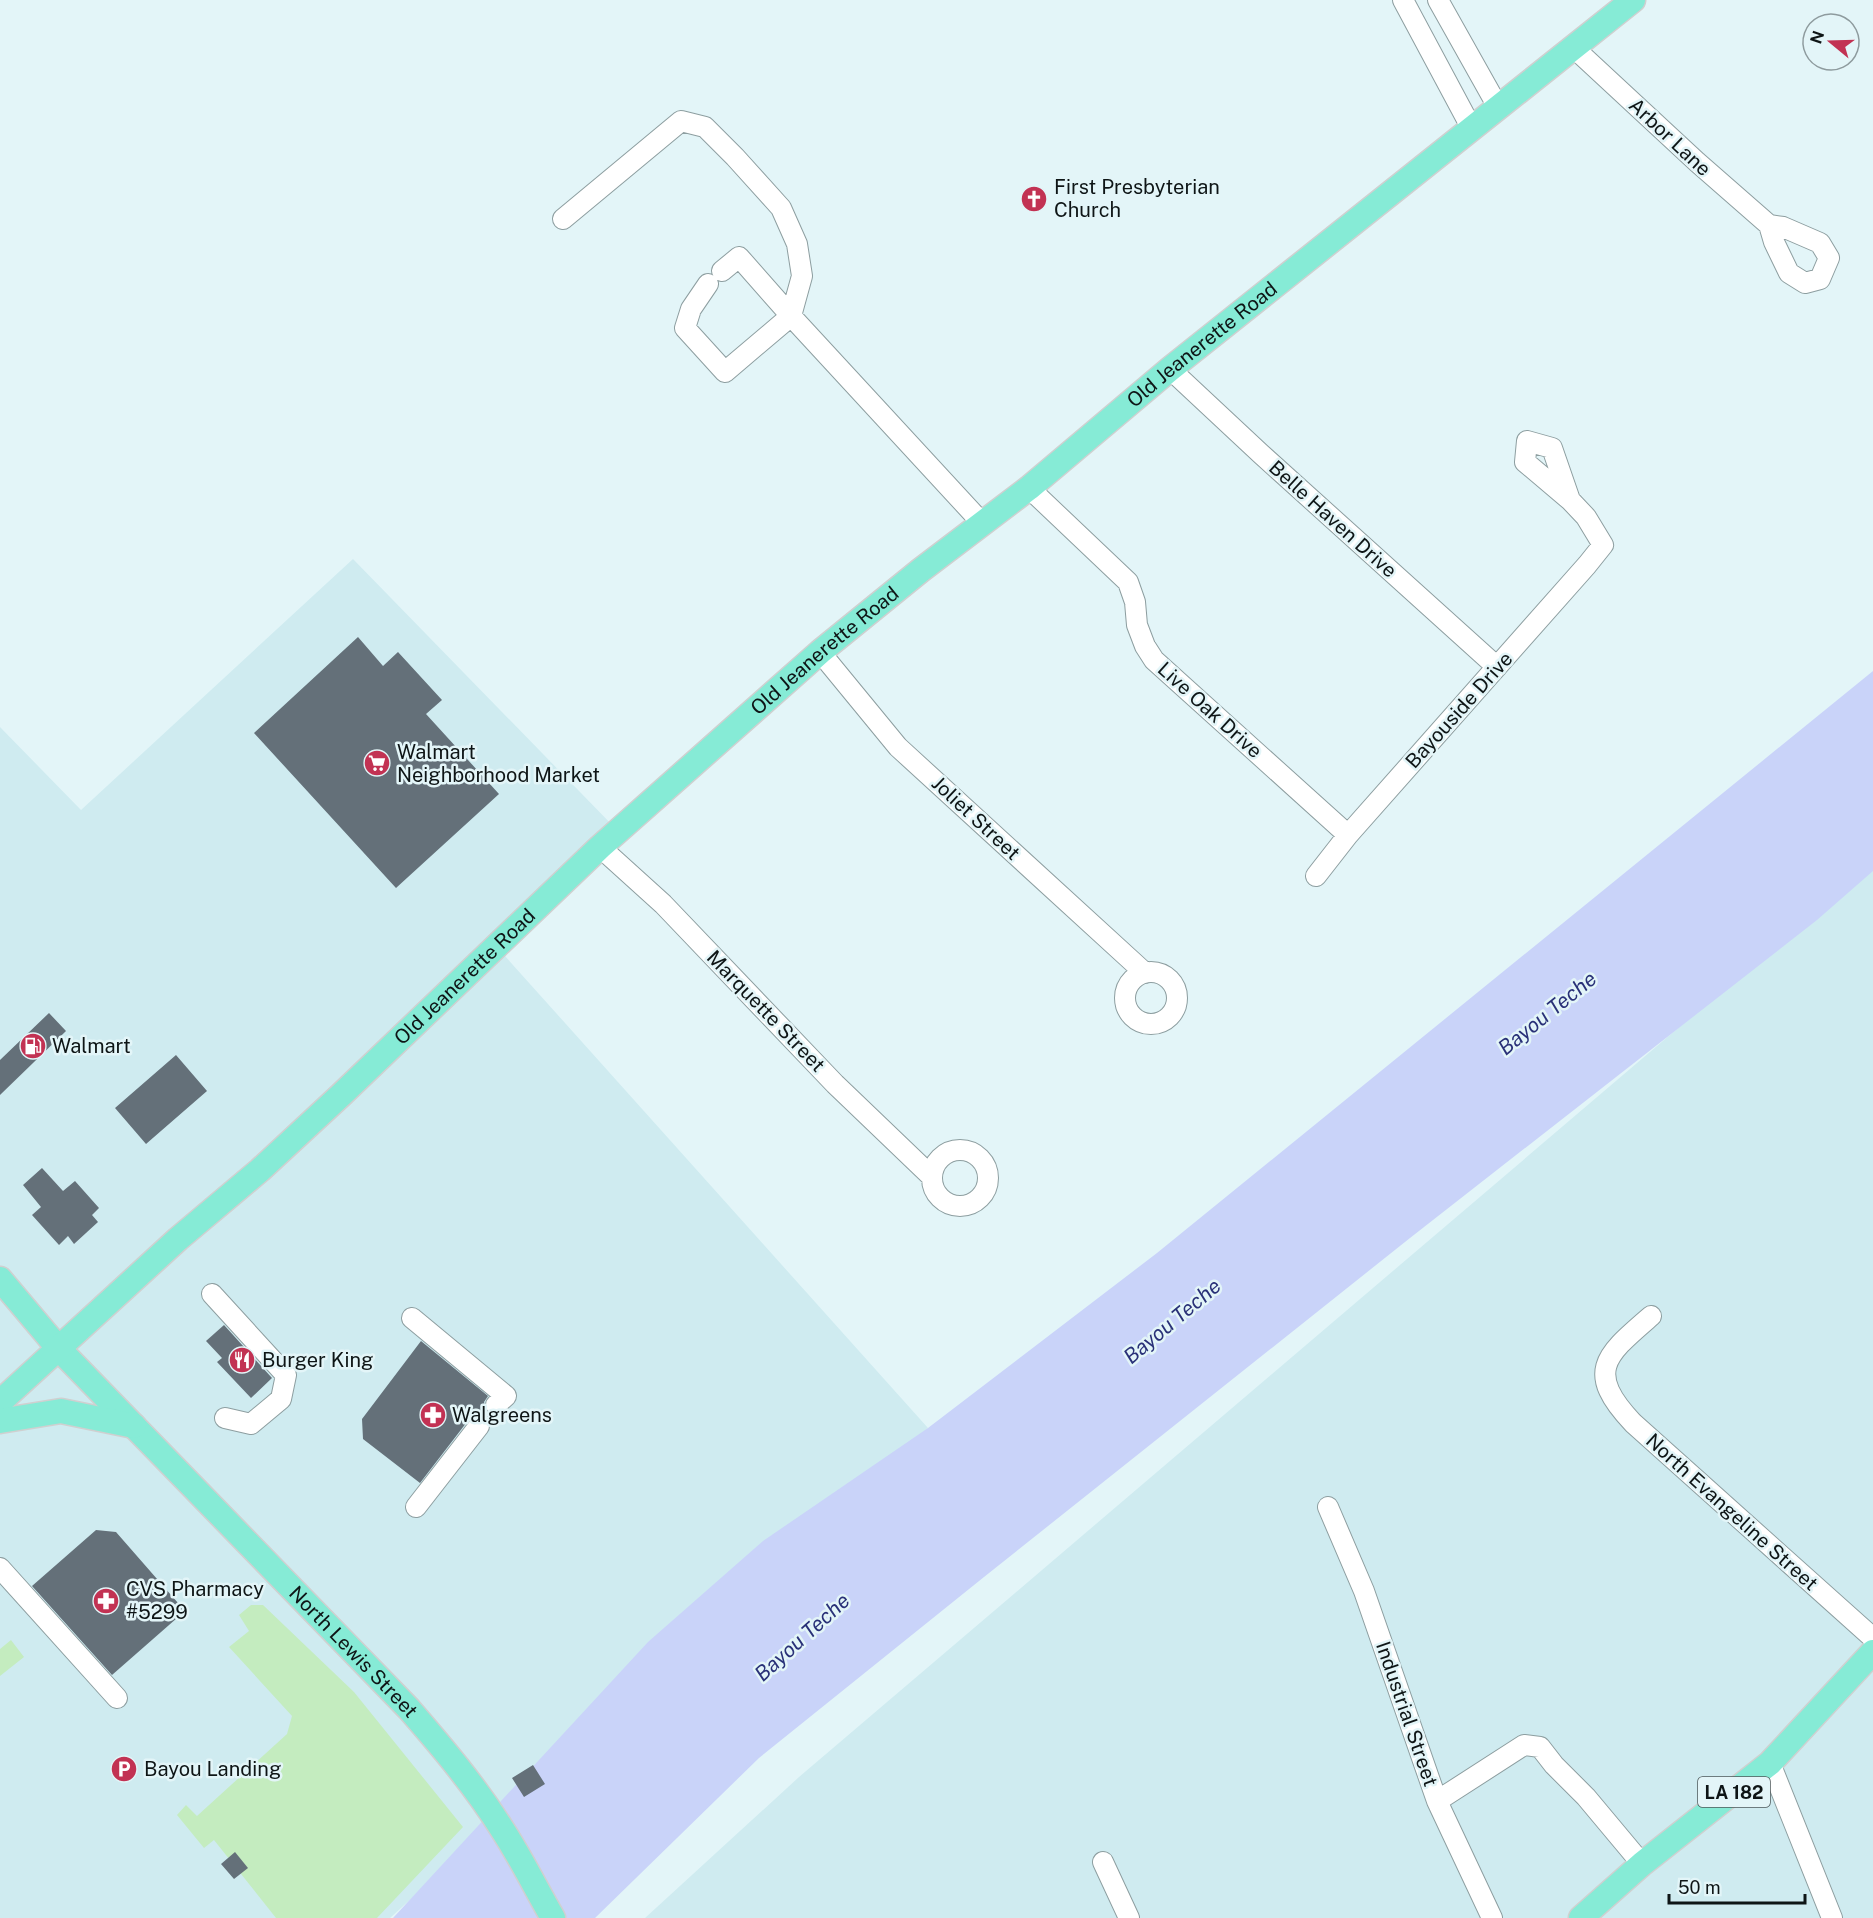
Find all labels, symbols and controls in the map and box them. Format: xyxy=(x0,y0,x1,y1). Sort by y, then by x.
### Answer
north arrow xyxy=(1801,12,1861,72)
text: N xyxy=(1806,28,1828,46)
street label: Arbor Lane xyxy=(1624,93,1716,181)
place label: First Presbyterian Church xyxy=(1054,175,1220,222)
church icon: First Presbyterian Church xyxy=(1019,184,1049,214)
street label: Old Jeanerette Road xyxy=(1122,276,1282,412)
street label: Belle Haven Drive xyxy=(1264,455,1402,583)
street label: Old Jeanerette Road xyxy=(746,581,903,720)
street label: Bayouside Drive xyxy=(1400,647,1518,773)
street label: Live Oak Drive xyxy=(1153,657,1267,763)
place label: Walmart Neighborhood Market xyxy=(397,740,600,787)
supermarket icon: Walmart Neighborhood Market xyxy=(362,748,392,778)
street label: Joliet Street xyxy=(927,771,1025,865)
street label: Old Jeanerette Road xyxy=(389,904,540,1050)
street label: Marquette Street xyxy=(702,945,830,1077)
water label: Bayou Teche xyxy=(1493,966,1601,1060)
fuel station icon: Walmart xyxy=(18,1031,48,1061)
place label: Walmart xyxy=(52,1034,131,1058)
water label: Bayou Teche xyxy=(1118,1273,1226,1369)
restaurant icon: Burger King xyxy=(227,1345,257,1375)
place label: Burger King xyxy=(262,1348,373,1372)
pharmacy icon: Walgreens xyxy=(418,1400,448,1430)
place label: Walgreens xyxy=(452,1403,552,1427)
street label: North Evangeline Street xyxy=(1641,1428,1823,1596)
place label: CVS Pharmacy #5299 xyxy=(126,1577,264,1624)
street label: North Lewis Street xyxy=(284,1581,423,1723)
pharmacy icon: CVS Pharmacy #5299 xyxy=(91,1586,121,1616)
water label: Bayou Teche xyxy=(749,1588,855,1686)
street label: Industrial Street xyxy=(1371,1638,1443,1790)
parking icon: Bayou Landing xyxy=(109,1754,139,1784)
place label: Bayou Landing xyxy=(144,1757,281,1781)
road number: LA 182 xyxy=(1698,1777,1770,1807)
scale bar xyxy=(1669,1867,1806,1905)
text: 50 m xyxy=(1678,1877,1721,1898)

